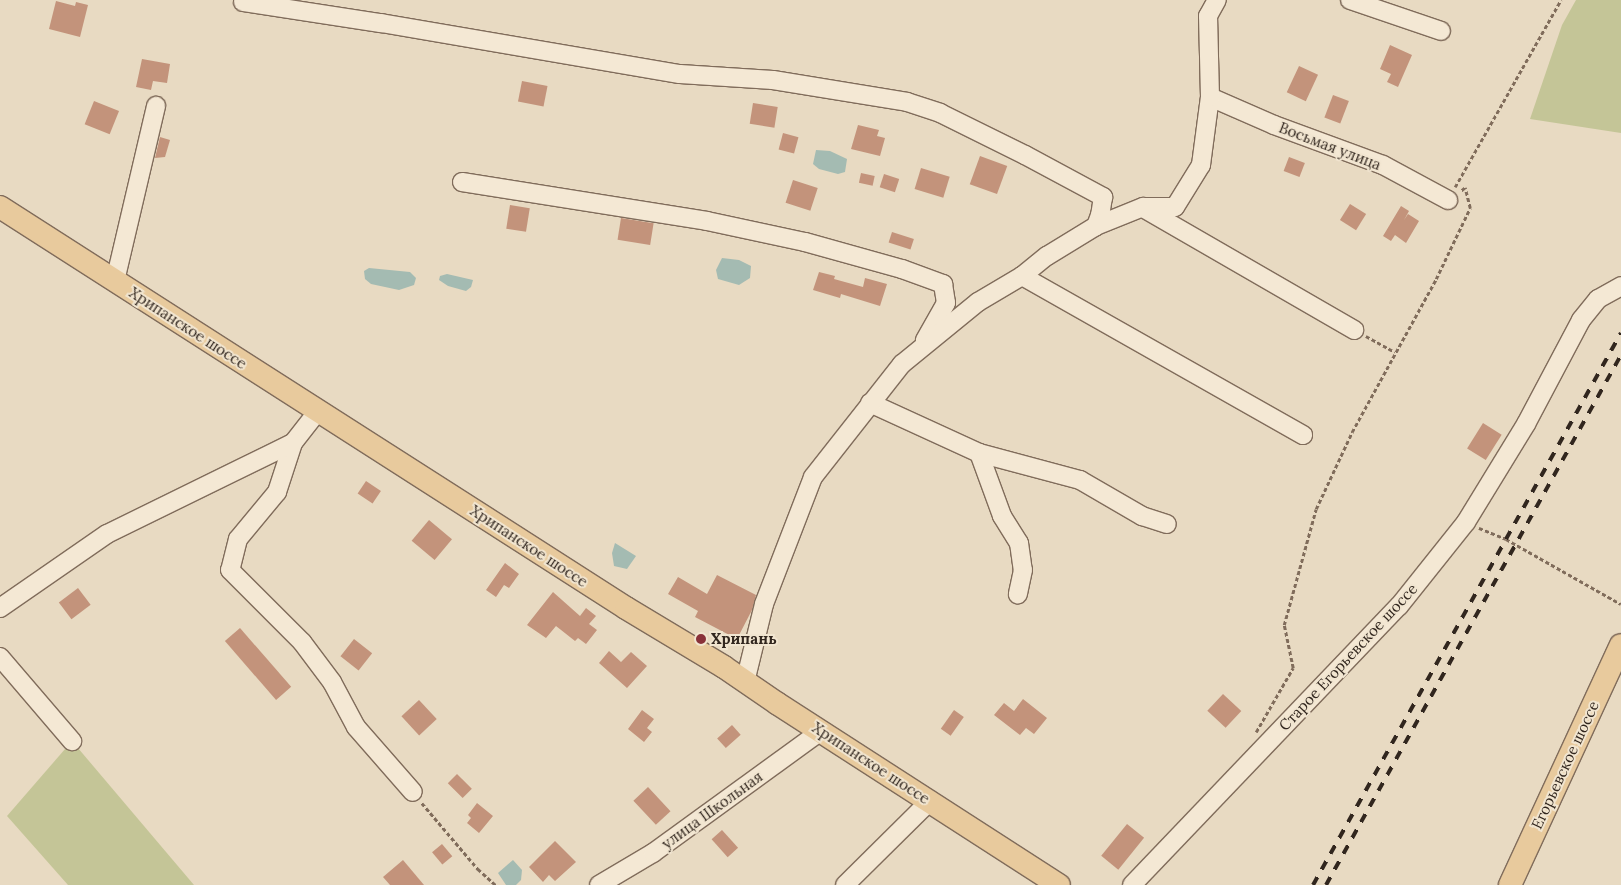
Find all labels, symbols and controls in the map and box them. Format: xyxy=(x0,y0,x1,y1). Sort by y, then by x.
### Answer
street label: Восьмая улица xyxy=(1276,118,1384,174)
street label: Хрипанское шоссе xyxy=(126,283,250,373)
street label: Хрипанское шоссе xyxy=(467,501,591,591)
street label: Старое Егорьевское шоссе xyxy=(1275,580,1421,734)
place label: Хрипань xyxy=(711,630,777,648)
marker: Хрипань xyxy=(695,633,707,645)
street label: Егорьевское шоссе xyxy=(1527,698,1603,832)
street label: Хрипанское шоссе xyxy=(809,718,933,808)
street label: улица Школьная xyxy=(658,767,766,853)

